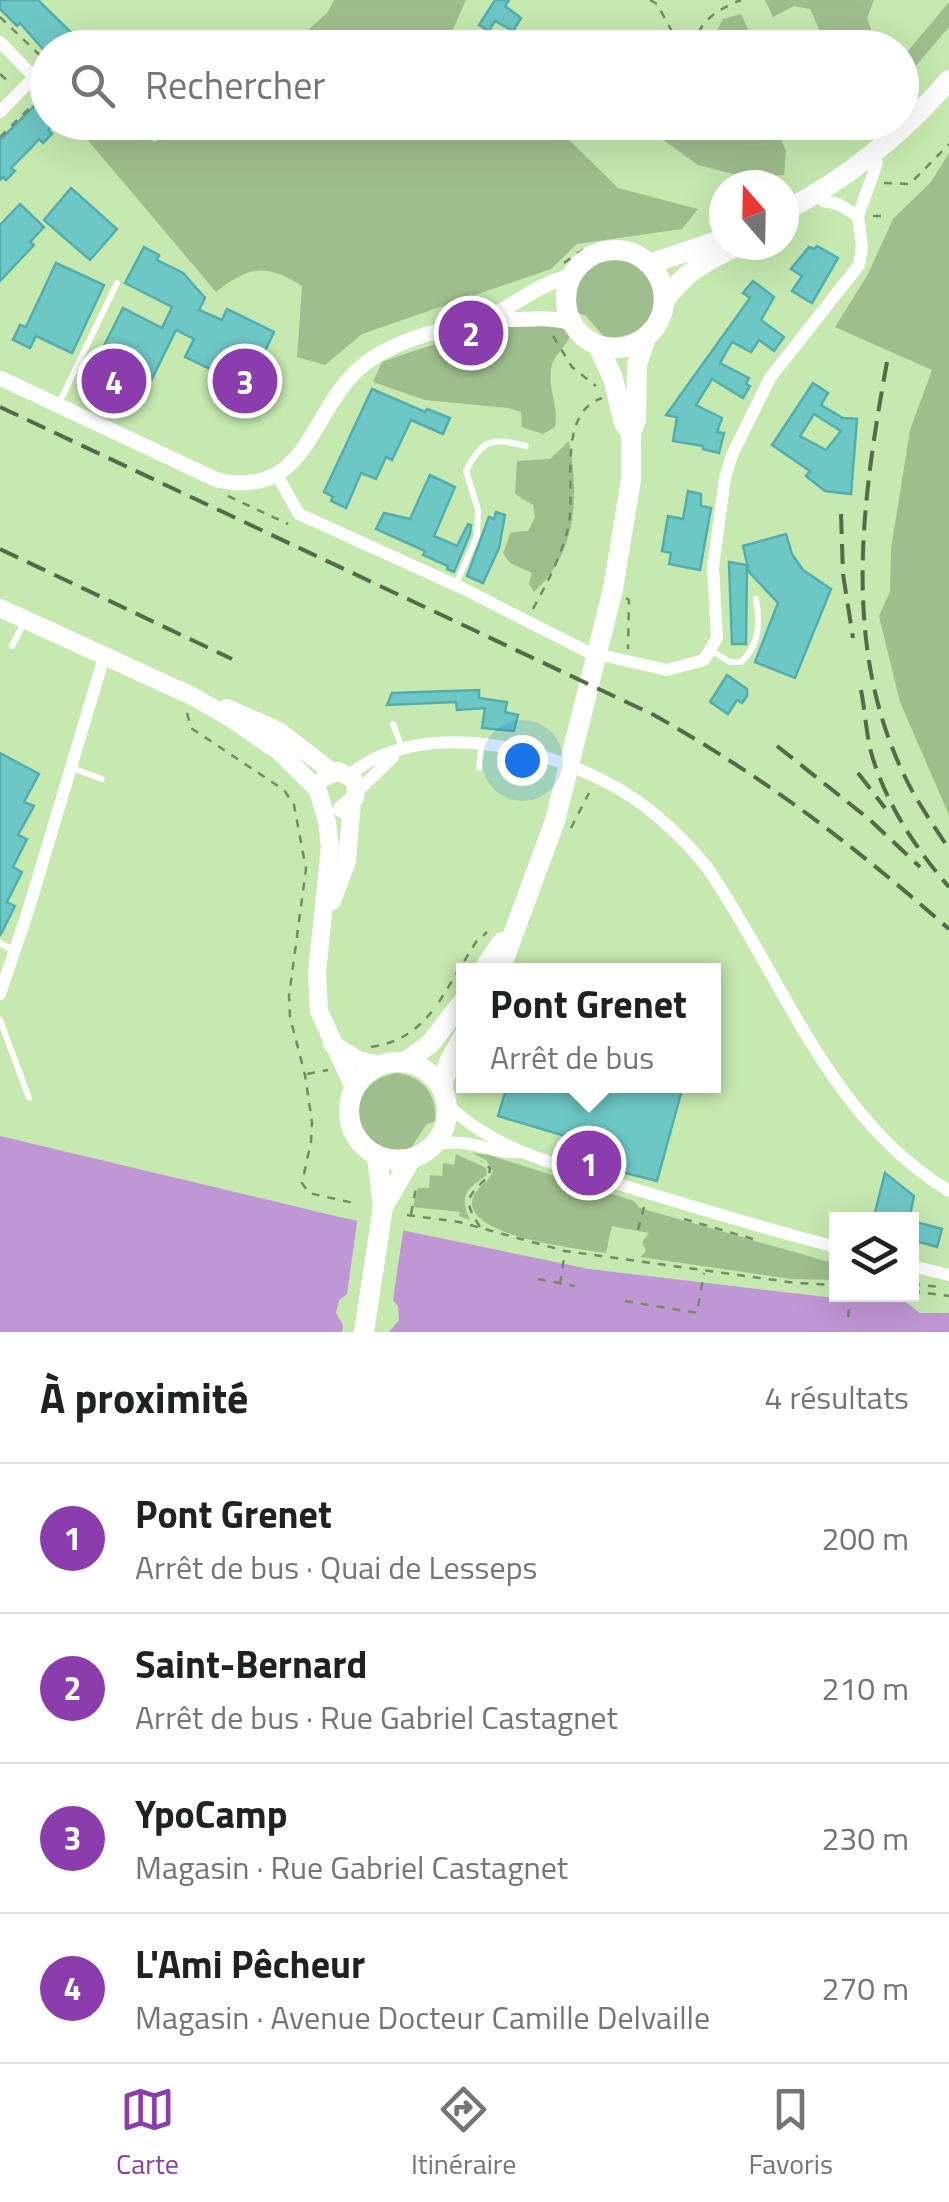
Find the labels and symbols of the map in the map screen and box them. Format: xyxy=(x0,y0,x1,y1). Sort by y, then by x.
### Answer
north arrow xyxy=(709,170,799,260)
pin: 2 xyxy=(438,296,504,370)
pin: 4 xyxy=(82,344,146,418)
pin: 3 xyxy=(212,344,278,418)
your location xyxy=(497,735,548,786)
pin: 1 xyxy=(556,1126,622,1200)

